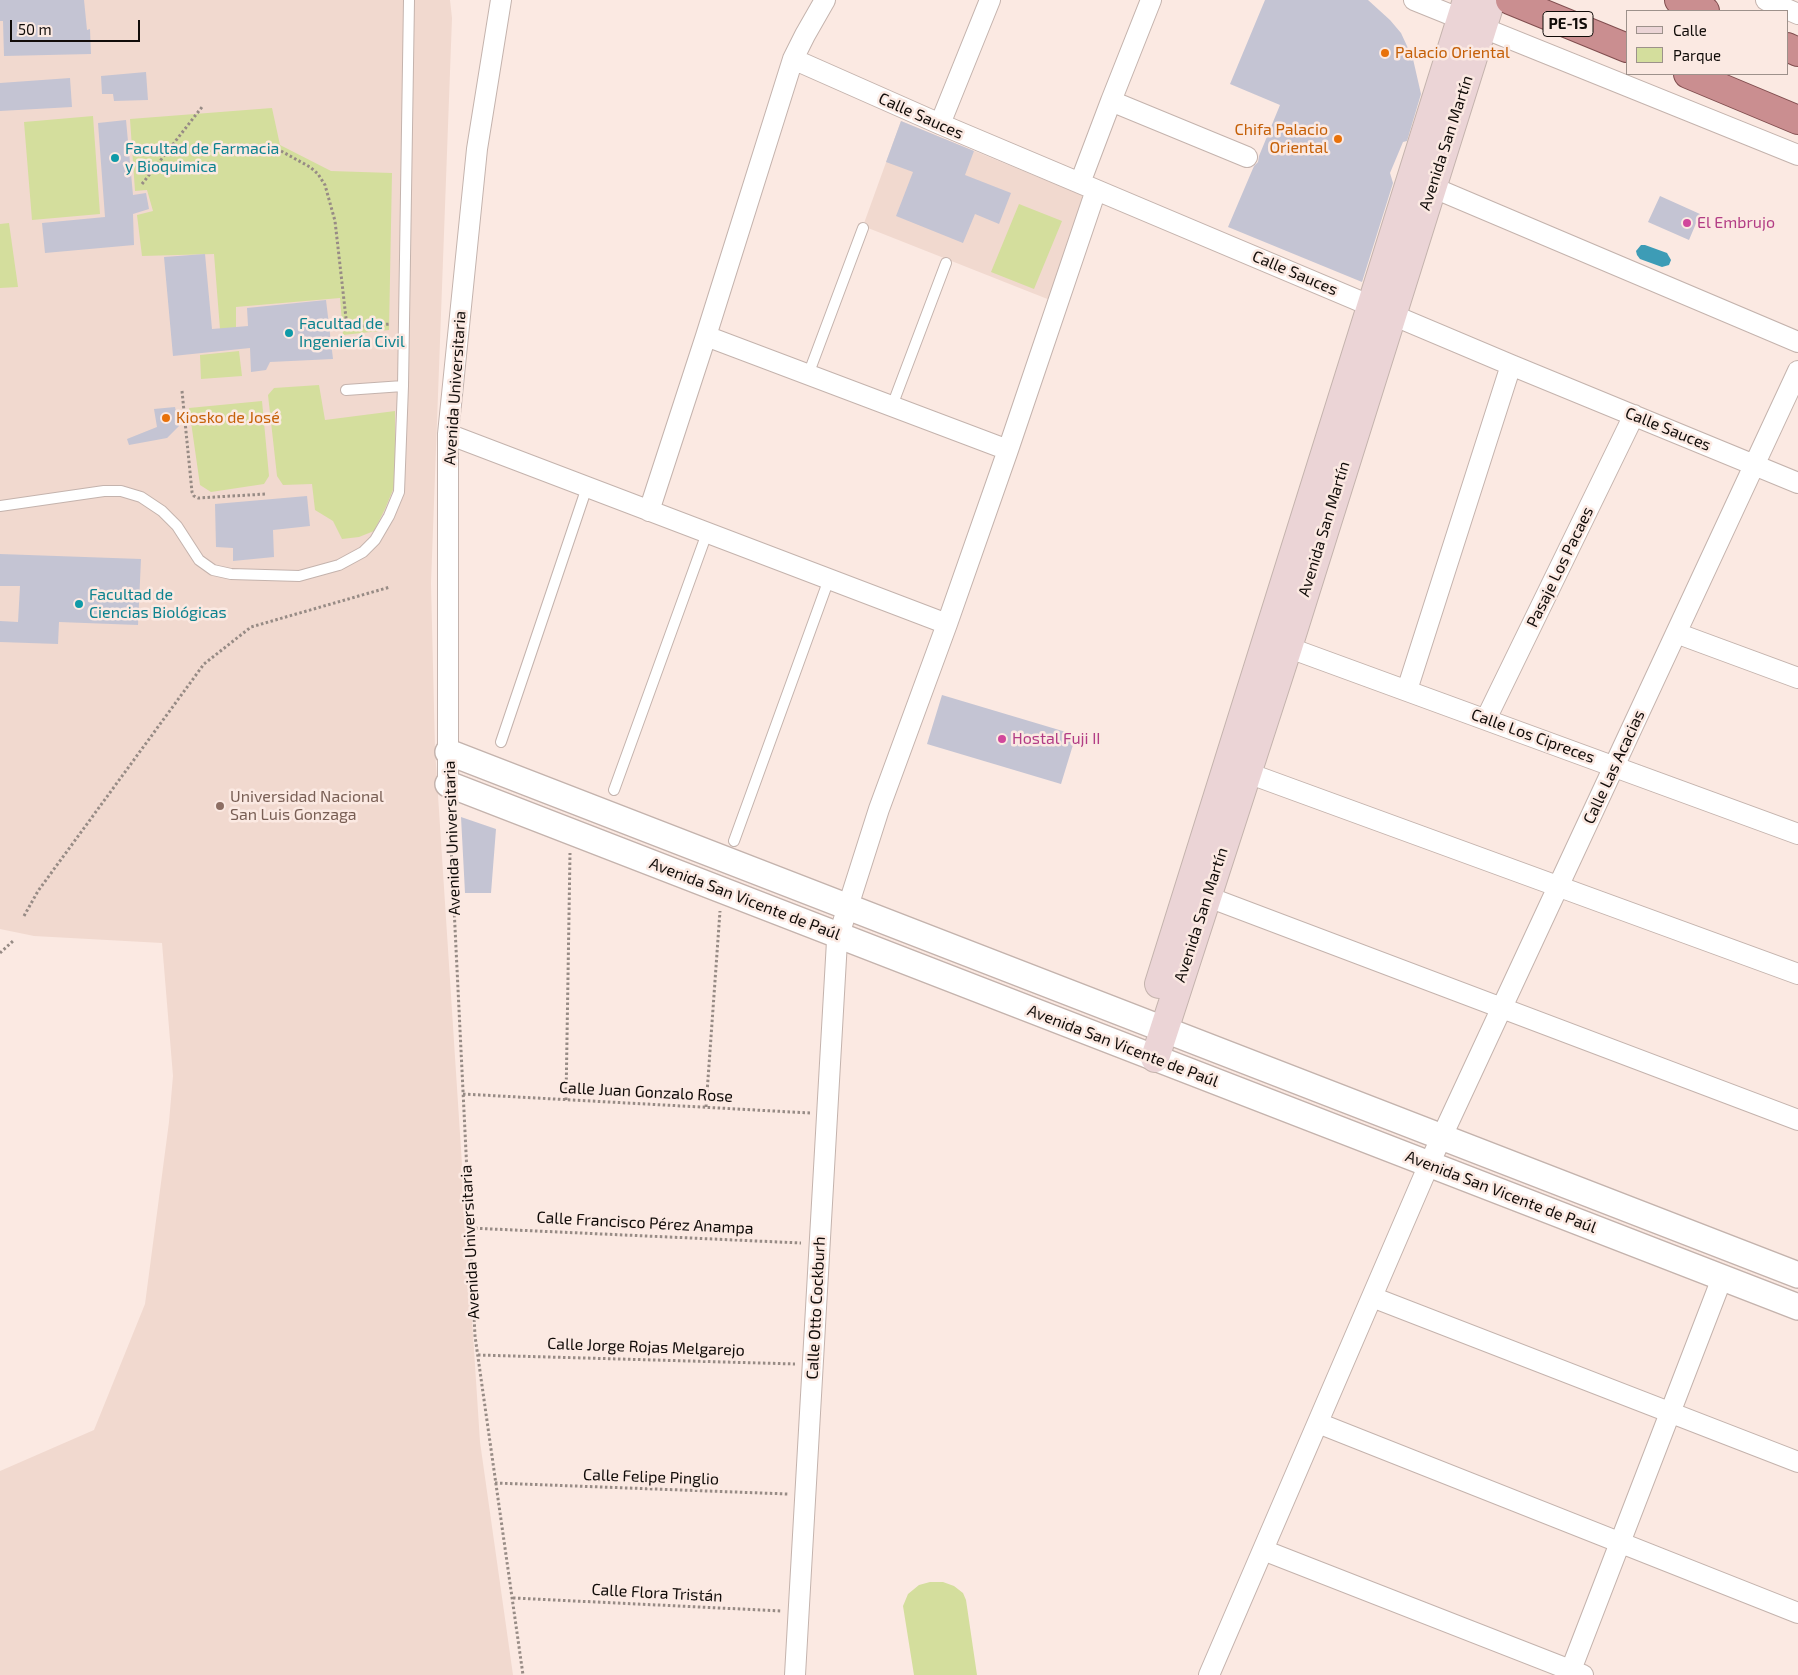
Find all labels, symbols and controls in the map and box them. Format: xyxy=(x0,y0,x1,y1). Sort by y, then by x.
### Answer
scale bar xyxy=(12,10,142,42)
legend xyxy=(1626,10,1788,75)
road number: PE-1S xyxy=(1543,12,1593,36)
text: 50 m xyxy=(18,20,52,38)
text: Calle xyxy=(1673,21,1707,39)
place label: Palacio Oriental xyxy=(1395,43,1510,63)
text: Parque xyxy=(1673,46,1721,64)
marker: Palacio Oriental xyxy=(1379,47,1391,59)
street label: Avenida San Martín xyxy=(1415,73,1477,213)
street label: Calle Sauces xyxy=(876,89,966,143)
place label: Chifa Palacio Oriental xyxy=(1235,120,1328,158)
marker: Chifa Palacio Oriental xyxy=(1332,133,1344,145)
place label: Facultad de Farmacia y Bioquimica xyxy=(125,139,279,177)
marker: Facultad de Farmacia y Bioquimica xyxy=(109,152,121,164)
place label: El Embrujo xyxy=(1697,213,1775,233)
marker: El Embrujo xyxy=(1681,217,1693,229)
street label: Calle Sauces xyxy=(1249,246,1341,300)
street label: Avenida Universitaria xyxy=(440,310,470,466)
place label: Facultad de Ingeniería Civil xyxy=(299,314,405,352)
marker: Facultad de Ingeniería Civil xyxy=(283,327,295,339)
street label: Calle Sauces xyxy=(1622,403,1714,455)
place label: Kiosko de José xyxy=(176,408,280,428)
marker: Kiosko de José xyxy=(160,412,172,424)
street label: Avenida San Martín xyxy=(1294,459,1354,599)
street label: Pasaje Los Pacaes xyxy=(1523,504,1597,630)
place label: Facultad de Ciencias Biológicas xyxy=(89,585,227,623)
marker: Facultad de Ciencias Biológicas xyxy=(73,598,85,610)
street label: Calle Los Cipreces xyxy=(1469,705,1597,767)
street label: Calle Las Acacias xyxy=(1579,707,1649,827)
place label: Hostal Fuji II xyxy=(1012,729,1101,749)
marker: Hostal Fuji II xyxy=(996,733,1008,745)
street label: Avenida Universitaria xyxy=(440,760,464,916)
place label: Universidad Nacional San Luis Gonzaga xyxy=(230,787,384,825)
marker: Universidad Nacional San Luis Gonzaga xyxy=(214,800,226,812)
street label: Avenida San Martín xyxy=(1170,845,1232,985)
street label: Avenida San Vicente de Paúl xyxy=(647,854,843,944)
street label: Avenida San Vicente de Paúl xyxy=(1025,1001,1221,1091)
street label: Calle Juan Gonzalo Rose xyxy=(559,1078,733,1106)
street label: Avenida San Vicente de Paúl xyxy=(1403,1147,1599,1237)
street label: Avenida Universitaria xyxy=(456,1164,484,1320)
street label: Calle Francisco Pérez Anampa xyxy=(536,1208,754,1238)
street label: Calle Otto Cockburh xyxy=(803,1236,829,1380)
street label: Calle Jorge Rojas Melgarejo xyxy=(547,1334,745,1360)
street label: Calle Felipe Pinglio xyxy=(583,1465,719,1489)
street label: Calle Flora Tristán xyxy=(591,1580,723,1606)

